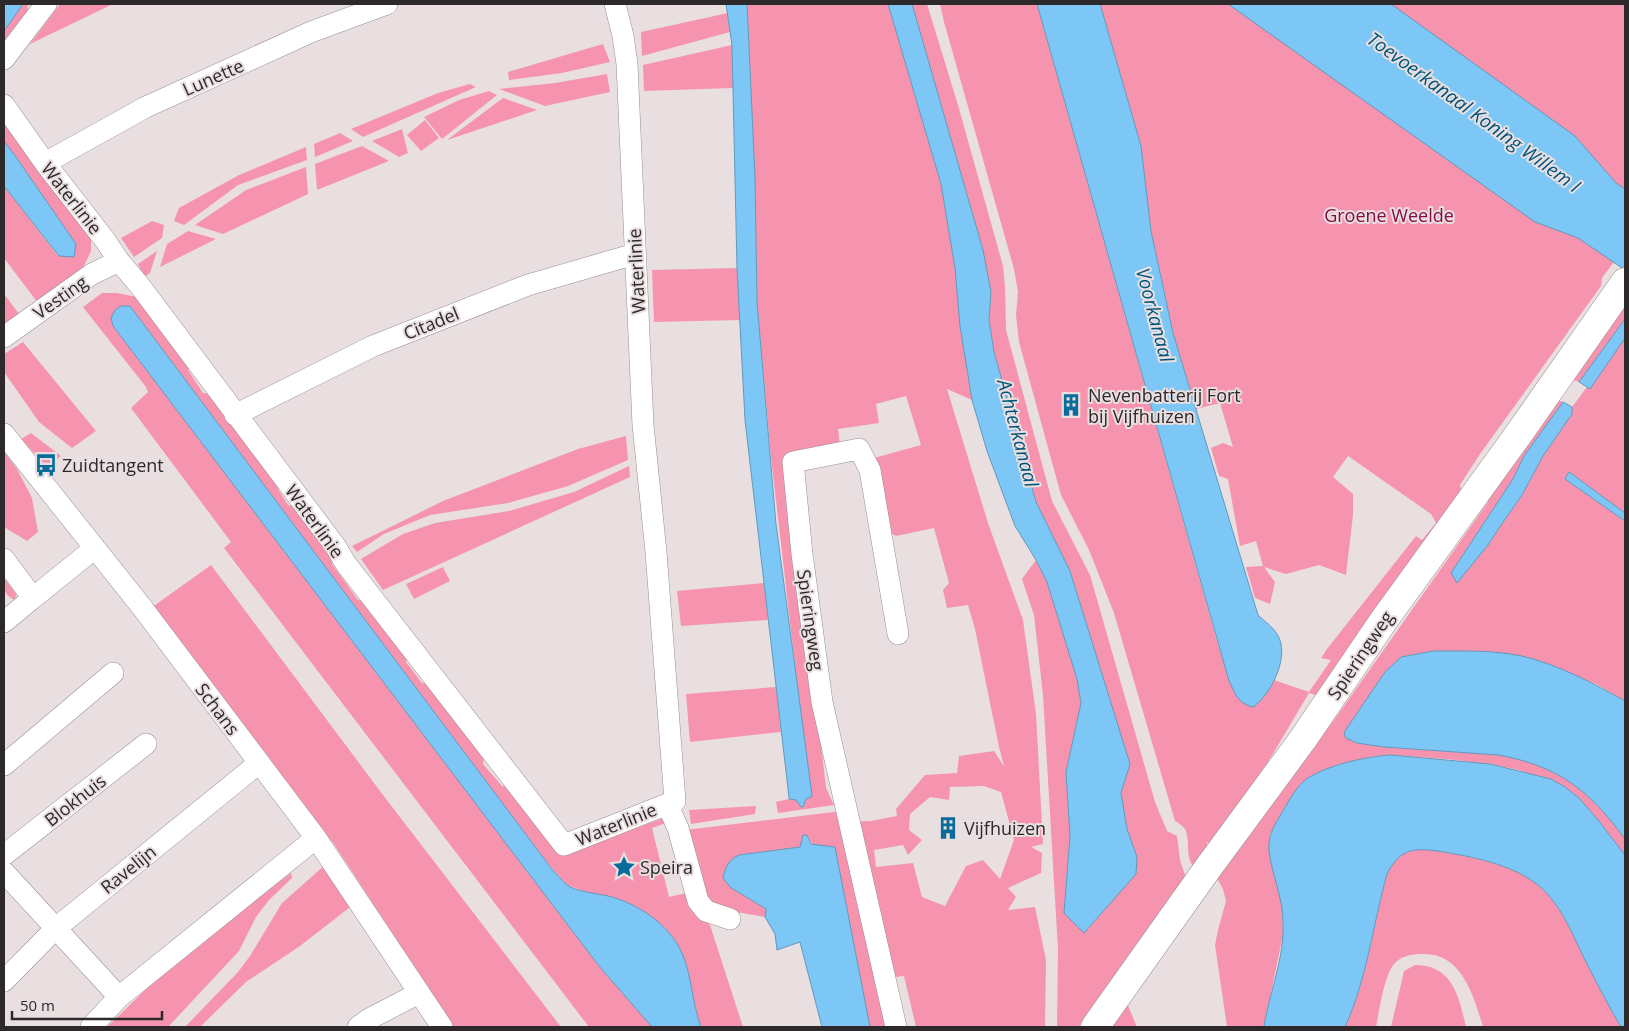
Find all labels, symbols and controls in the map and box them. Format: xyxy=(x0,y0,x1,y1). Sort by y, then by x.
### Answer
water label: Toevoerkanaal Koning Willem I xyxy=(1362,26,1587,199)
street label: Lunette xyxy=(179,53,247,101)
street label: Waterlinie xyxy=(36,157,108,239)
park label: Groene Weelde xyxy=(1324,203,1454,227)
street label: Waterlinie xyxy=(622,228,650,314)
water label: Voorkanaal xyxy=(1130,265,1180,366)
street label: Vesting xyxy=(28,269,92,324)
street label: Citadel xyxy=(400,301,462,345)
water label: Achterkanaal xyxy=(991,374,1045,491)
place label: Nevenbatterij Fort bij Vijfhuizen xyxy=(1088,383,1241,428)
building icon: Nevenbatterij Fort bij Vijfhuizen xyxy=(1058,392,1084,418)
bus stop icon: Zuidtangent xyxy=(33,452,59,478)
place label: Zuidtangent xyxy=(62,453,164,477)
street label: Waterlinie xyxy=(280,479,350,563)
street label: Spieringweg xyxy=(792,568,830,672)
street label: Spieringweg xyxy=(1322,606,1399,704)
street label: Schans xyxy=(191,678,245,740)
street label: Blokhuis xyxy=(39,768,111,832)
street label: Waterlinie xyxy=(572,797,660,851)
building icon: Vijfhuizen xyxy=(935,815,961,841)
place label: Vijfhuizen xyxy=(964,816,1046,840)
street label: Ravelijn xyxy=(95,839,161,899)
place icon: Speira xyxy=(611,854,637,880)
place label: Speira xyxy=(640,855,693,879)
scale bar xyxy=(12,988,162,1020)
text: 50 m xyxy=(20,995,55,1015)

